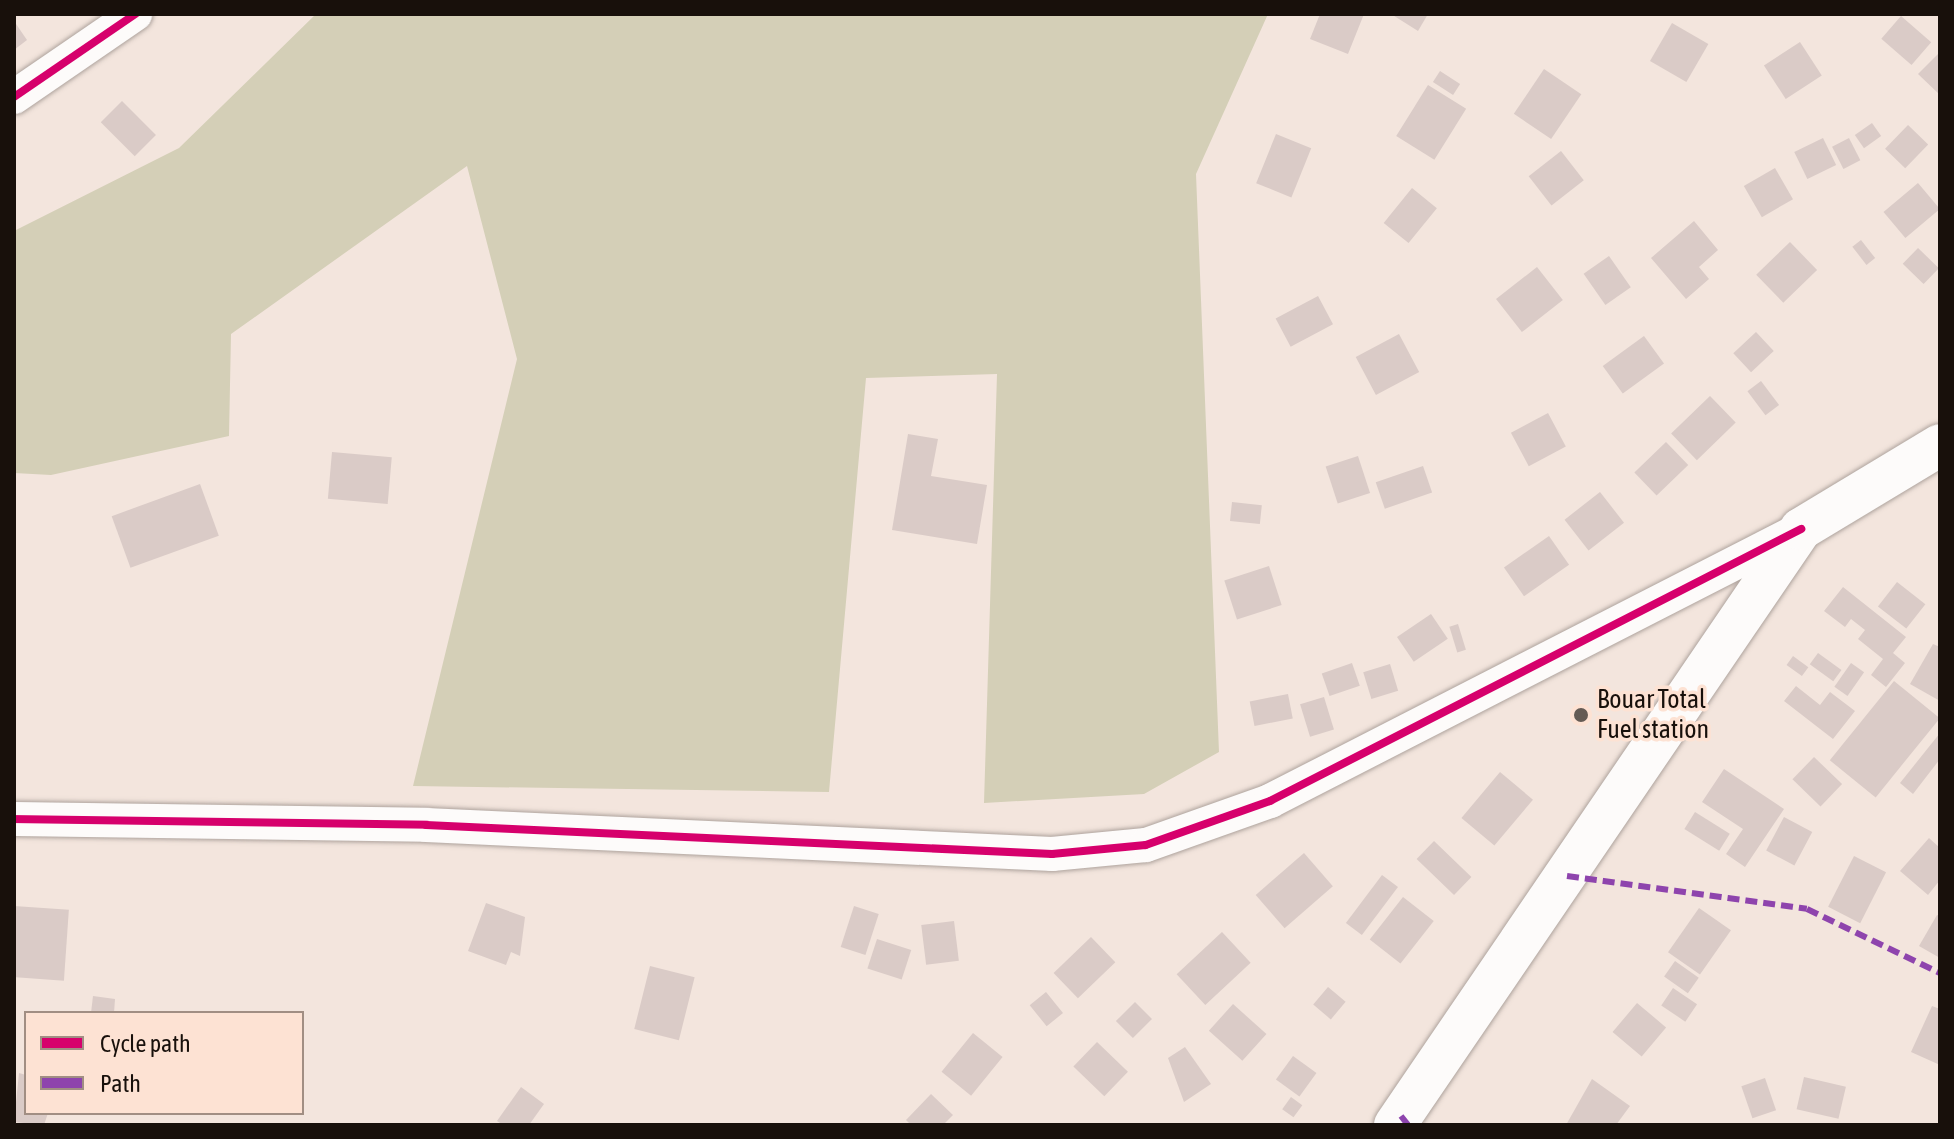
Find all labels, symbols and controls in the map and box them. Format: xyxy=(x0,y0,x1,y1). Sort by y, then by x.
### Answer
place label: Bouar Total Fuel station xyxy=(1597,684,1709,746)
marker: Bouar Total Fuel station xyxy=(1572,706,1590,724)
legend xyxy=(24,1011,304,1115)
text: Cycle path xyxy=(100,1030,191,1057)
text: Path xyxy=(100,1070,141,1097)

